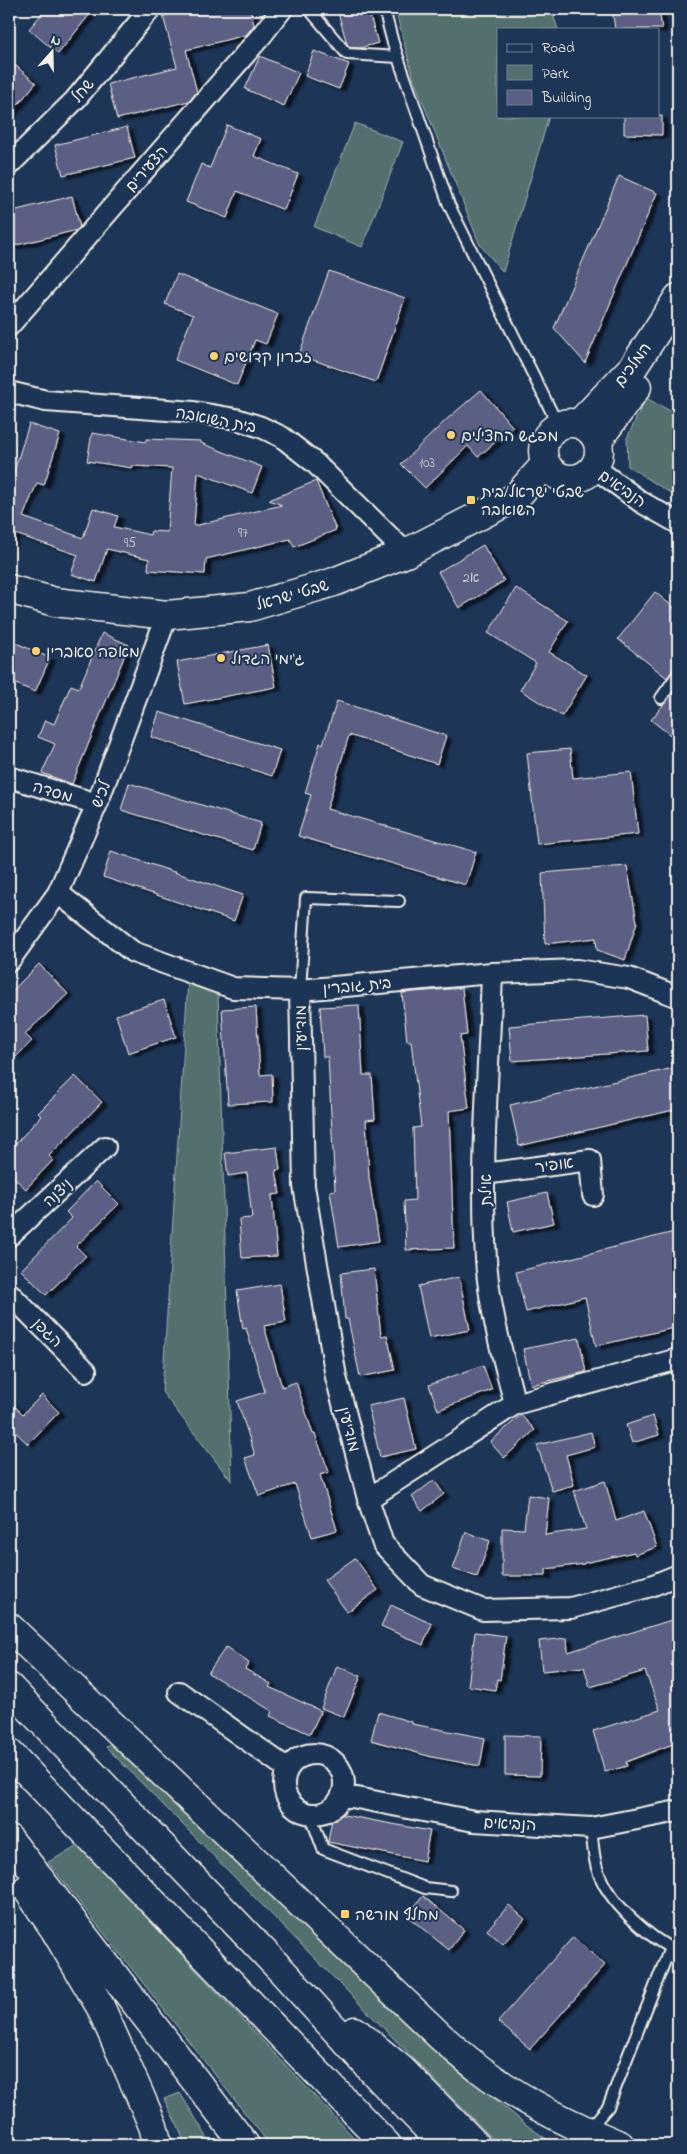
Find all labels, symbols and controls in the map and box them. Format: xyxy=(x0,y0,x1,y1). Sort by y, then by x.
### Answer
north arrow xyxy=(28,28,78,78)
legend xyxy=(497,28,660,118)
text: N xyxy=(48,30,64,53)
text: Road xyxy=(542,37,575,59)
text: Park xyxy=(542,63,570,85)
street label: שחל xyxy=(66,74,101,109)
text: Building xyxy=(541,87,591,110)
street label: הצעירים xyxy=(120,141,175,198)
street label: המלכים xyxy=(609,338,658,392)
place label: זכרון קדושים xyxy=(224,346,312,370)
marker: זכרון קדושים xyxy=(208,350,220,362)
street label: בית השואבה xyxy=(173,401,258,441)
place label: מפגש החצילים xyxy=(461,425,558,449)
marker: מפגש החצילים xyxy=(445,429,457,441)
house number: 103 xyxy=(419,453,435,474)
street label: הנביאים xyxy=(593,465,650,515)
place label: שבטי ישראל/בית השואבה xyxy=(480,481,584,523)
marker: שבטי ישראל/בית השואבה xyxy=(465,494,477,506)
house number: 97 xyxy=(238,523,248,544)
house number: 95 xyxy=(124,533,136,554)
house number: 2א xyxy=(463,568,480,589)
street label: שבטי ישראל xyxy=(253,574,332,618)
place label: מאפה סאברין xyxy=(46,641,140,665)
marker: מאפה סאברין xyxy=(30,645,42,657)
place label: ג'ימי הגדול xyxy=(231,648,305,672)
marker: ג'ימי הגדול xyxy=(215,652,227,664)
street label: מסדה xyxy=(29,775,75,810)
street label: לכיש xyxy=(86,777,118,812)
street label: בית גוברין xyxy=(322,972,392,1002)
street label: מודיעין xyxy=(290,1005,314,1051)
street label: אופיר xyxy=(534,1151,575,1181)
street label: ניצנה xyxy=(38,1174,79,1213)
street label: אילת xyxy=(475,1174,499,1207)
street label: הגפן xyxy=(26,1313,67,1354)
street label: מודיעין xyxy=(330,1404,366,1455)
street label: הנביאים xyxy=(483,1812,537,1838)
place label: מחלף מורשה xyxy=(355,1904,439,1928)
marker: מחלף מורשה xyxy=(339,1908,351,1920)

